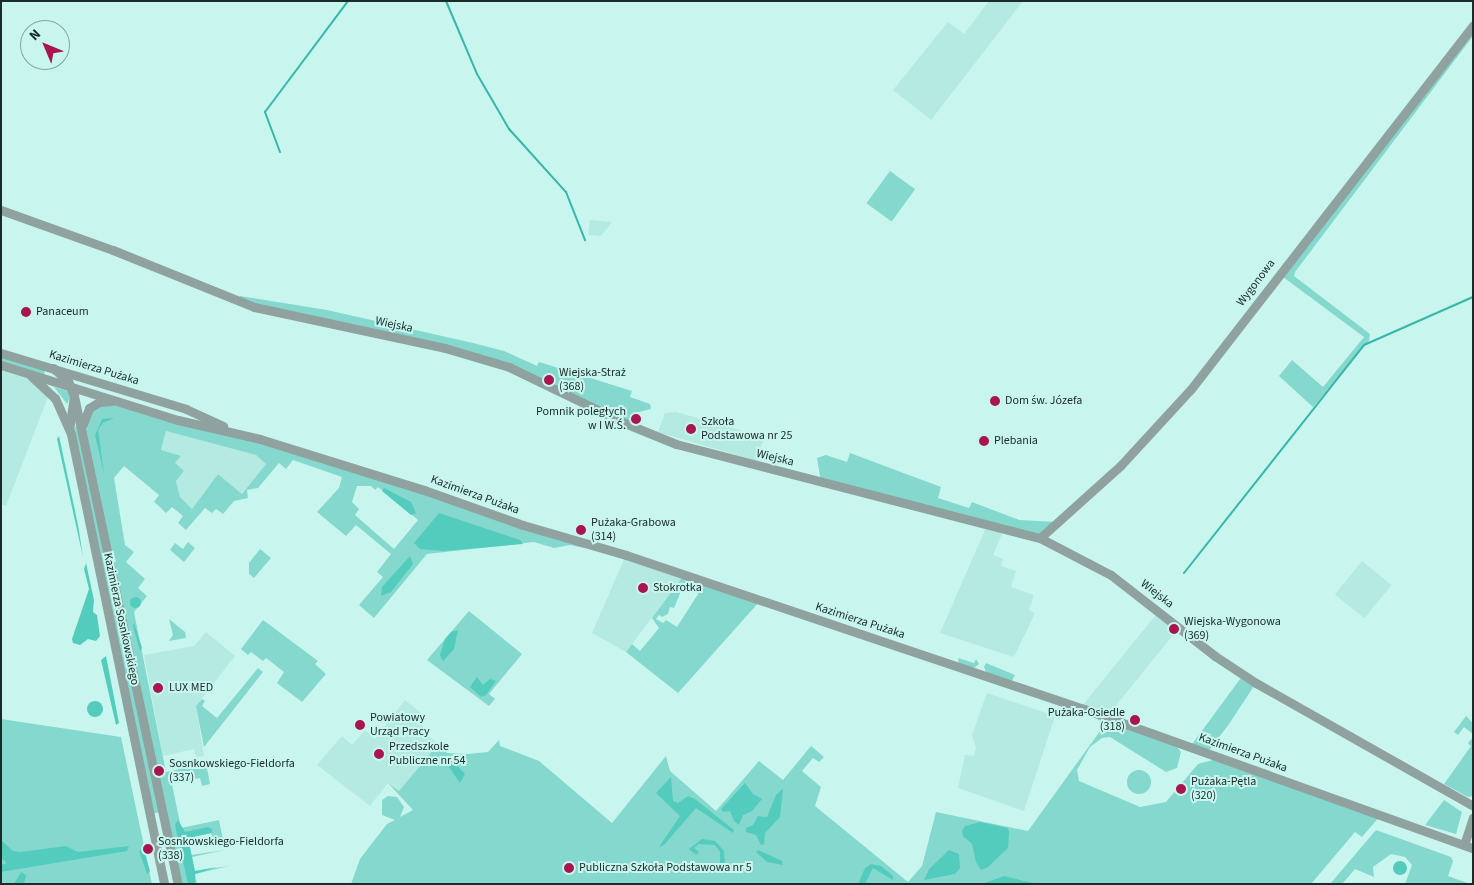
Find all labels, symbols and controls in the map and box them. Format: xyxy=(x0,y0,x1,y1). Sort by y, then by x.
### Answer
north arrow xyxy=(20,20,70,70)
text: N xyxy=(25,25,45,45)
street label: Wygonowa xyxy=(1234,257,1278,309)
place label: Panaceum xyxy=(36,305,89,319)
marker: Panaceum xyxy=(20,306,32,318)
street label: Wiejska xyxy=(374,314,414,336)
street label: Kazimierza Pużaka xyxy=(47,347,141,389)
place label: Wiejska-Straż (368) xyxy=(559,366,626,394)
marker: Wiejska-Straż (368) xyxy=(543,374,555,386)
place label: Dom św. Józefa xyxy=(1005,394,1082,408)
marker: Dom św. Józefa xyxy=(989,395,1001,407)
place label: Pomnik poległych w I W.Ś. xyxy=(536,405,626,433)
marker: Pomnik poległych w I W.Ś. xyxy=(630,413,642,425)
place label: Szkoła Podstawowa nr 25 xyxy=(701,415,792,443)
marker: Szkoła Podstawowa nr 25 xyxy=(685,423,697,435)
place label: Plebania xyxy=(994,434,1038,448)
marker: Plebania xyxy=(978,435,990,447)
street label: Wiejska xyxy=(755,446,795,470)
street label: Kazimierza Pużaka xyxy=(429,472,521,518)
place label: Pużaka-Grabowa (314) xyxy=(591,516,676,544)
marker: Pużaka-Grabowa (314) xyxy=(575,524,587,536)
street label: Kazimierza Sosnkowskiego xyxy=(100,552,142,686)
street label: Wiejska xyxy=(1138,577,1176,611)
place label: Stokrotka xyxy=(653,581,702,595)
marker: Stokrotka xyxy=(637,582,649,594)
street label: Kazimierza Pużaka xyxy=(813,600,907,642)
place label: Wiejska-Wygonowa (369) xyxy=(1184,615,1281,643)
marker: Wiejska-Wygonowa (369) xyxy=(1168,623,1180,635)
marker: LUX MED xyxy=(151,681,165,695)
place label: LUX MED xyxy=(169,681,213,695)
place label: Pużaka-Osiedle (318) xyxy=(1048,706,1125,734)
place label: Powiatowy Urząd Pracy xyxy=(370,711,430,739)
marker: Pużaka-Osiedle (318) xyxy=(1129,714,1141,726)
marker: Powiatowy Urząd Pracy xyxy=(354,719,366,731)
street label: Kazimierza Pużaka xyxy=(1197,730,1289,776)
place label: Przedszkole Publiczne nr 54 xyxy=(389,740,466,768)
marker: Przedszkole Publiczne nr 54 xyxy=(373,748,385,760)
place label: Sosnkowskiego-Fieldorfa (337) xyxy=(169,757,295,785)
marker: Sosnkowskiego-Fieldorfa (337) xyxy=(153,765,165,777)
place label: Pużaka-Pętla (320) xyxy=(1191,775,1256,803)
marker: Pużaka-Pętla (320) xyxy=(1175,783,1187,795)
place label: Sosnkowskiego-Fieldorfa (338) xyxy=(158,835,284,863)
marker: Sosnkowskiego-Fieldorfa (338) xyxy=(142,843,154,855)
place label: Publiczna Szkoła Podstawowa nr 5 xyxy=(579,861,752,875)
marker: Publiczna Szkoła Podstawowa nr 5 xyxy=(563,862,575,874)

